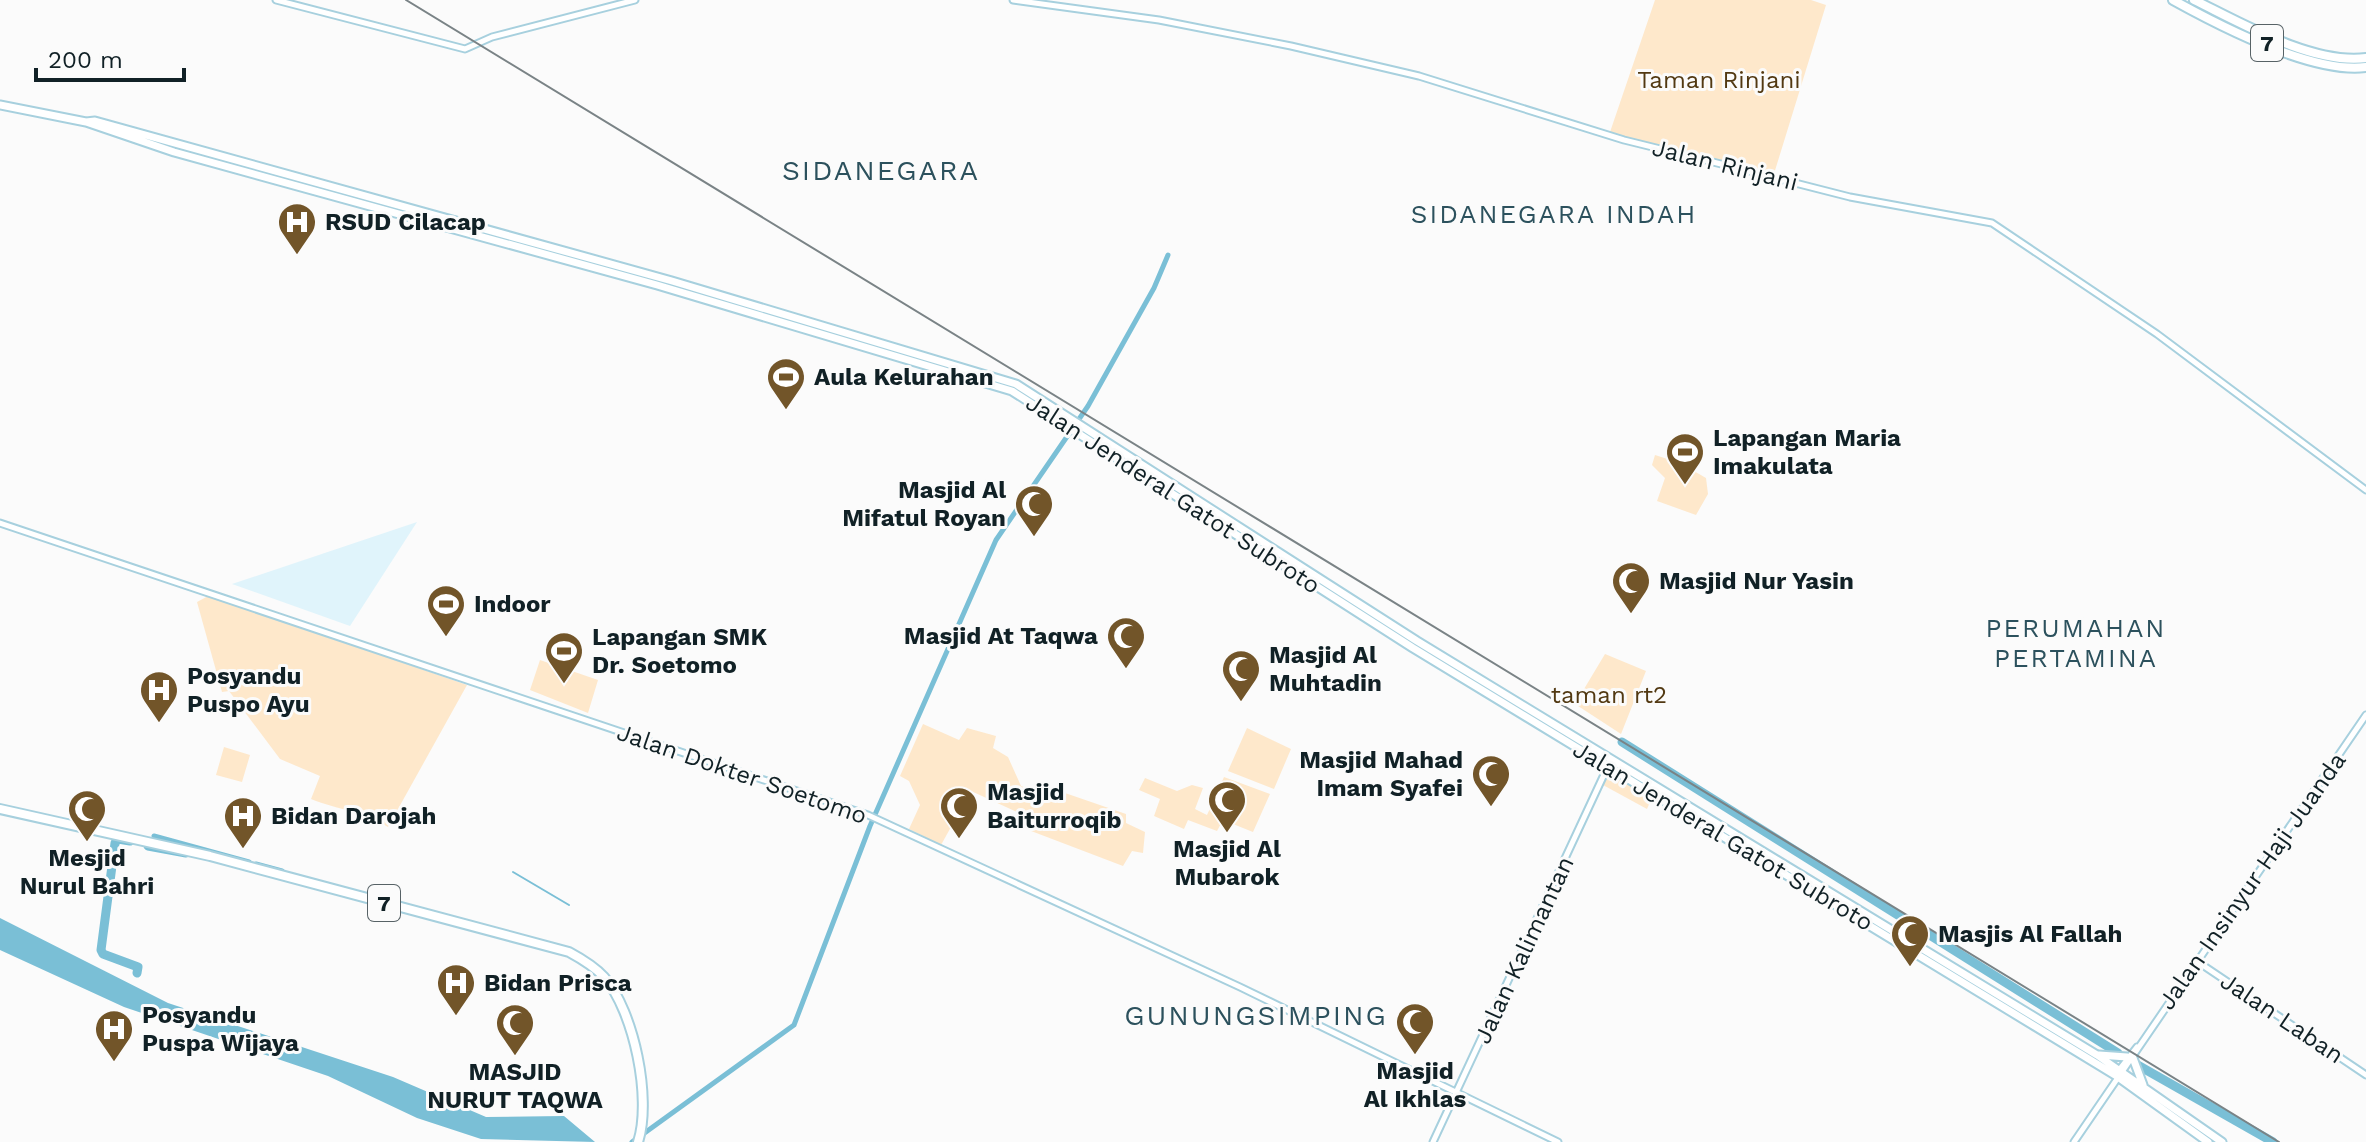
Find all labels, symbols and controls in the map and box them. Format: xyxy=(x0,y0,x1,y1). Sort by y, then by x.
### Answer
road number: 7 xyxy=(2251,25,2283,61)
scale bar xyxy=(36,32,184,82)
text: 200 m xyxy=(48,46,123,74)
park label: Taman Rinjani xyxy=(1637,66,1801,94)
street label: Jalan Rinjani xyxy=(1649,133,1801,197)
district label: SIDANEGARA xyxy=(782,154,980,187)
district label: SIDANEGARA INDAH xyxy=(1411,199,1697,229)
hospital icon: RSUD Cilacap xyxy=(276,201,318,256)
place label: RSUD Cilacap xyxy=(325,208,486,236)
sports icon: Aula Kelurahan xyxy=(765,356,807,411)
place label: Aula Kelurahan xyxy=(814,363,994,391)
street label: Jalan Jenderal Gatot Subroto xyxy=(1021,388,1325,600)
place label: Lapangan Maria Imakulata xyxy=(1713,424,1901,480)
sports icon: Lapangan Maria Imakulata xyxy=(1664,431,1706,486)
place label: Masjid Al Mifatul Royan xyxy=(842,476,1006,532)
mosque icon: Masjid Al Mifatul Royan xyxy=(1013,483,1055,538)
mosque icon: Masjid Nur Yasin xyxy=(1610,560,1652,615)
place label: Masjid Nur Yasin xyxy=(1659,567,1854,595)
sports icon: Indoor xyxy=(425,583,467,638)
place label: Indoor xyxy=(474,590,551,618)
district label: PERUMAHAN PERTAMINA xyxy=(1986,613,2166,673)
mosque icon: Masjid At Taqwa xyxy=(1105,615,1147,670)
place label: Masjid At Taqwa xyxy=(904,622,1098,650)
place label: Lapangan SMK Dr. Soetomo xyxy=(592,623,767,679)
sports icon: Lapangan SMK Dr. Soetomo xyxy=(543,630,585,685)
place label: Masjid Al Muhtadin xyxy=(1269,641,1382,697)
mosque icon: Masjid Al Muhtadin xyxy=(1220,648,1262,703)
place label: Posyandu Puspo Ayu xyxy=(187,662,310,718)
hospital icon: Posyandu Puspo Ayu xyxy=(138,669,180,724)
park label: taman rt2 xyxy=(1551,681,1667,709)
street label: Jalan Dokter Soetomo xyxy=(613,718,871,830)
street label: Jalan Jenderal Gatot Subroto xyxy=(1568,735,1878,937)
place label: Masjid Mahad Imam Syafei xyxy=(1299,746,1463,802)
street label: Jalan Insinyur Haji Juanda xyxy=(2152,747,2352,1015)
mosque icon: Masjid Mahad Imam Syafei xyxy=(1470,753,1512,808)
place label: Masjid Baiturroqib xyxy=(987,778,1122,834)
mosque icon: Masjid Al Mubarok xyxy=(1206,779,1248,834)
mosque icon: Masjid Baiturroqib xyxy=(938,785,980,840)
mosque icon: Mesjid Nurul Bahri xyxy=(66,788,108,843)
hospital icon: Bidan Darojah xyxy=(222,795,264,850)
place label: Bidan Darojah xyxy=(271,802,436,830)
place label: Masjid Al Mubarok xyxy=(1173,835,1281,891)
place label: Mesjid Nurul Bahri xyxy=(20,844,154,900)
street label: Jalan Kalimantan xyxy=(1468,852,1580,1048)
road number: 7 xyxy=(368,885,400,921)
mosque icon: Masjis Al Fallah xyxy=(1889,913,1931,968)
place label: Masjis Al Fallah xyxy=(1938,920,2122,948)
hospital icon: Bidan Prisca xyxy=(435,962,477,1017)
street label: Jalan Laban xyxy=(2215,967,2349,1069)
place label: Bidan Prisca xyxy=(484,969,632,997)
district label: GUNUNGSIMPING xyxy=(1124,999,1388,1032)
place label: Posyandu Puspa Wijaya xyxy=(142,1001,299,1057)
mosque icon: Masjid Al Ikhlas xyxy=(1394,1001,1436,1056)
mosque icon: MASJID NURUT TAQWA xyxy=(494,1002,536,1057)
hospital icon: Posyandu Puspa Wijaya xyxy=(93,1008,135,1063)
place label: Masjid Al Ikhlas xyxy=(1364,1057,1467,1113)
place label: MASJID NURUT TAQWA xyxy=(427,1058,604,1114)

